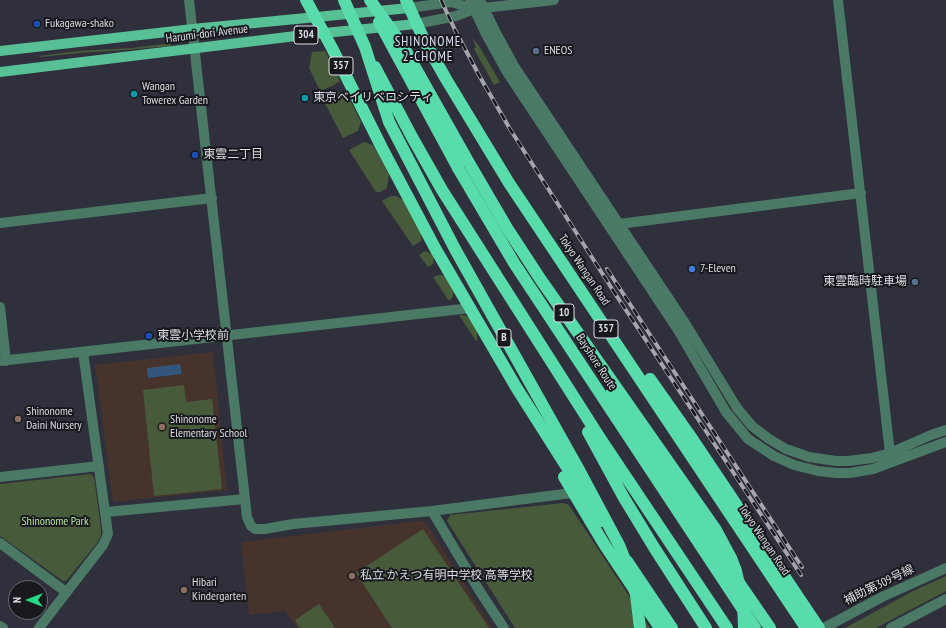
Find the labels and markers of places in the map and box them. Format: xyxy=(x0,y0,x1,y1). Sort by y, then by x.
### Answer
place label: Fukagawa-shako xyxy=(45,17,114,31)
marker: Fukagawa-shako xyxy=(32,19,42,29)
place label: ENEOS xyxy=(544,44,572,58)
marker: ENEOS xyxy=(531,46,541,56)
place label: Wangan Towerex Garden xyxy=(142,80,208,108)
marker: Wangan Towerex Garden xyxy=(129,89,139,99)
place label: 東京ベイリベロシティ xyxy=(313,91,433,105)
marker: 東京ベイリベロシティ xyxy=(300,93,310,103)
place label: 東雲二丁目 xyxy=(203,148,263,162)
marker: 東雲二丁目 xyxy=(190,150,200,160)
place label: 7-Eleven xyxy=(700,262,736,276)
marker: 7-Eleven xyxy=(687,264,697,274)
place label: 東雲臨時駐車場 xyxy=(823,275,907,289)
marker: 東雲臨時駐車場 xyxy=(910,277,920,287)
place label: 東雲小学校前 xyxy=(157,329,229,343)
marker: 東雲小学校前 xyxy=(144,331,154,341)
place label: Shinonome Daini Nursery xyxy=(26,405,82,433)
place label: Shinonome Elementary School xyxy=(170,413,247,441)
marker: Shinonome Daini Nursery xyxy=(13,414,23,424)
marker: Shinonome Elementary School xyxy=(157,422,167,432)
place label: 私立 かえつ有明中学校 高等学校 xyxy=(360,569,533,583)
marker: 私立 かえつ有明中学校 高等学校 xyxy=(347,571,357,581)
place label: Hibari Kindergarten xyxy=(192,576,246,604)
marker: Hibari Kindergarten xyxy=(179,585,189,595)

